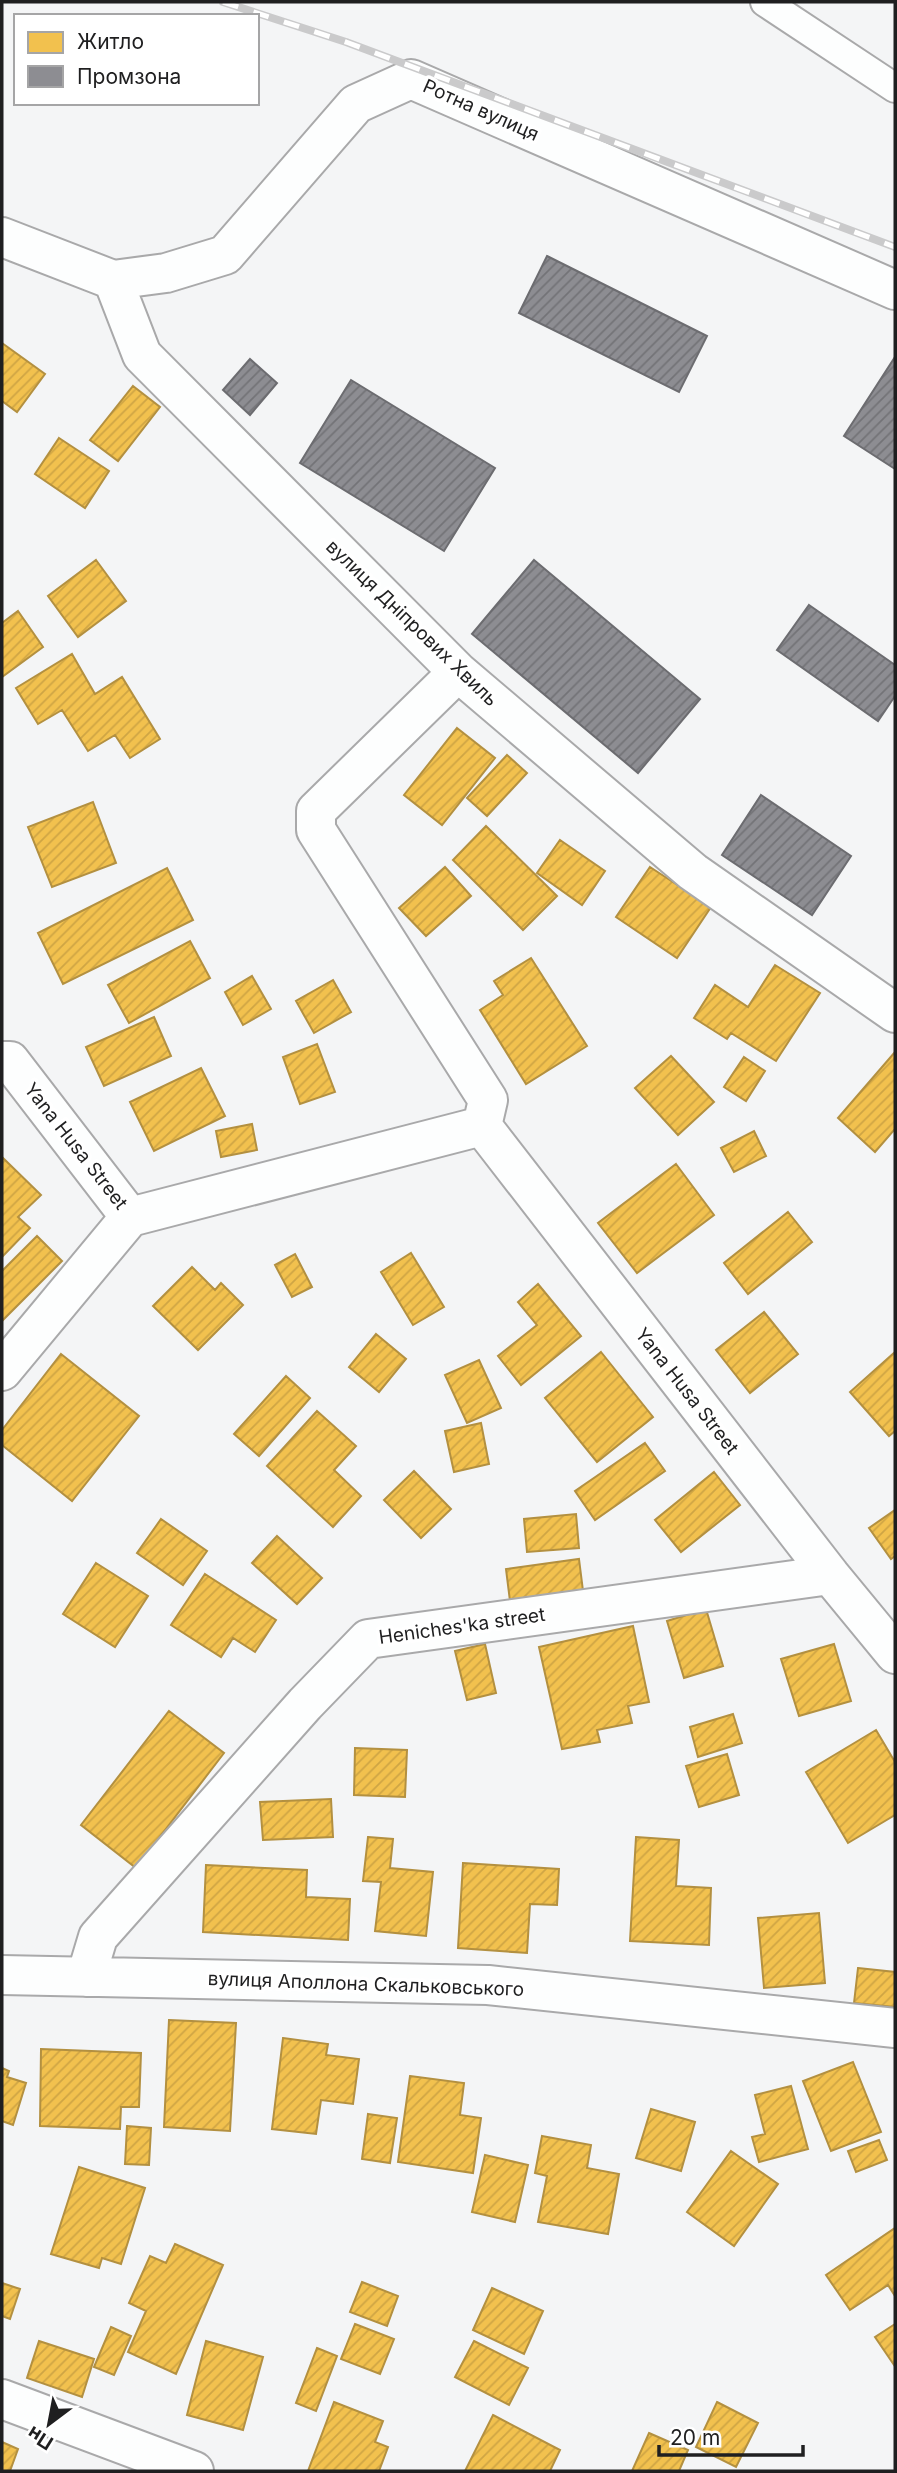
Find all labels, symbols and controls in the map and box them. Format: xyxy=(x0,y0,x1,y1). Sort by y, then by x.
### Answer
legend xyxy=(14,14,259,105)
text: Житло xyxy=(77,29,144,54)
text: Промзона xyxy=(77,64,181,89)
street label: Ротна вулиця xyxy=(419,74,543,146)
street label: вулиця Дніпрових Хвиль xyxy=(321,535,503,711)
street label: Yana Husa Street xyxy=(19,1078,133,1214)
street label: Yana Husa Street xyxy=(630,1323,744,1459)
street label: Heniches'ka street xyxy=(377,1603,547,1649)
street label: вулиця Аполлона Скальковського xyxy=(207,1967,525,2001)
north arrow xyxy=(14,2389,84,2459)
scale bar xyxy=(659,2414,802,2458)
text: Пн xyxy=(23,2421,57,2455)
text: 20 m xyxy=(670,2425,720,2450)

